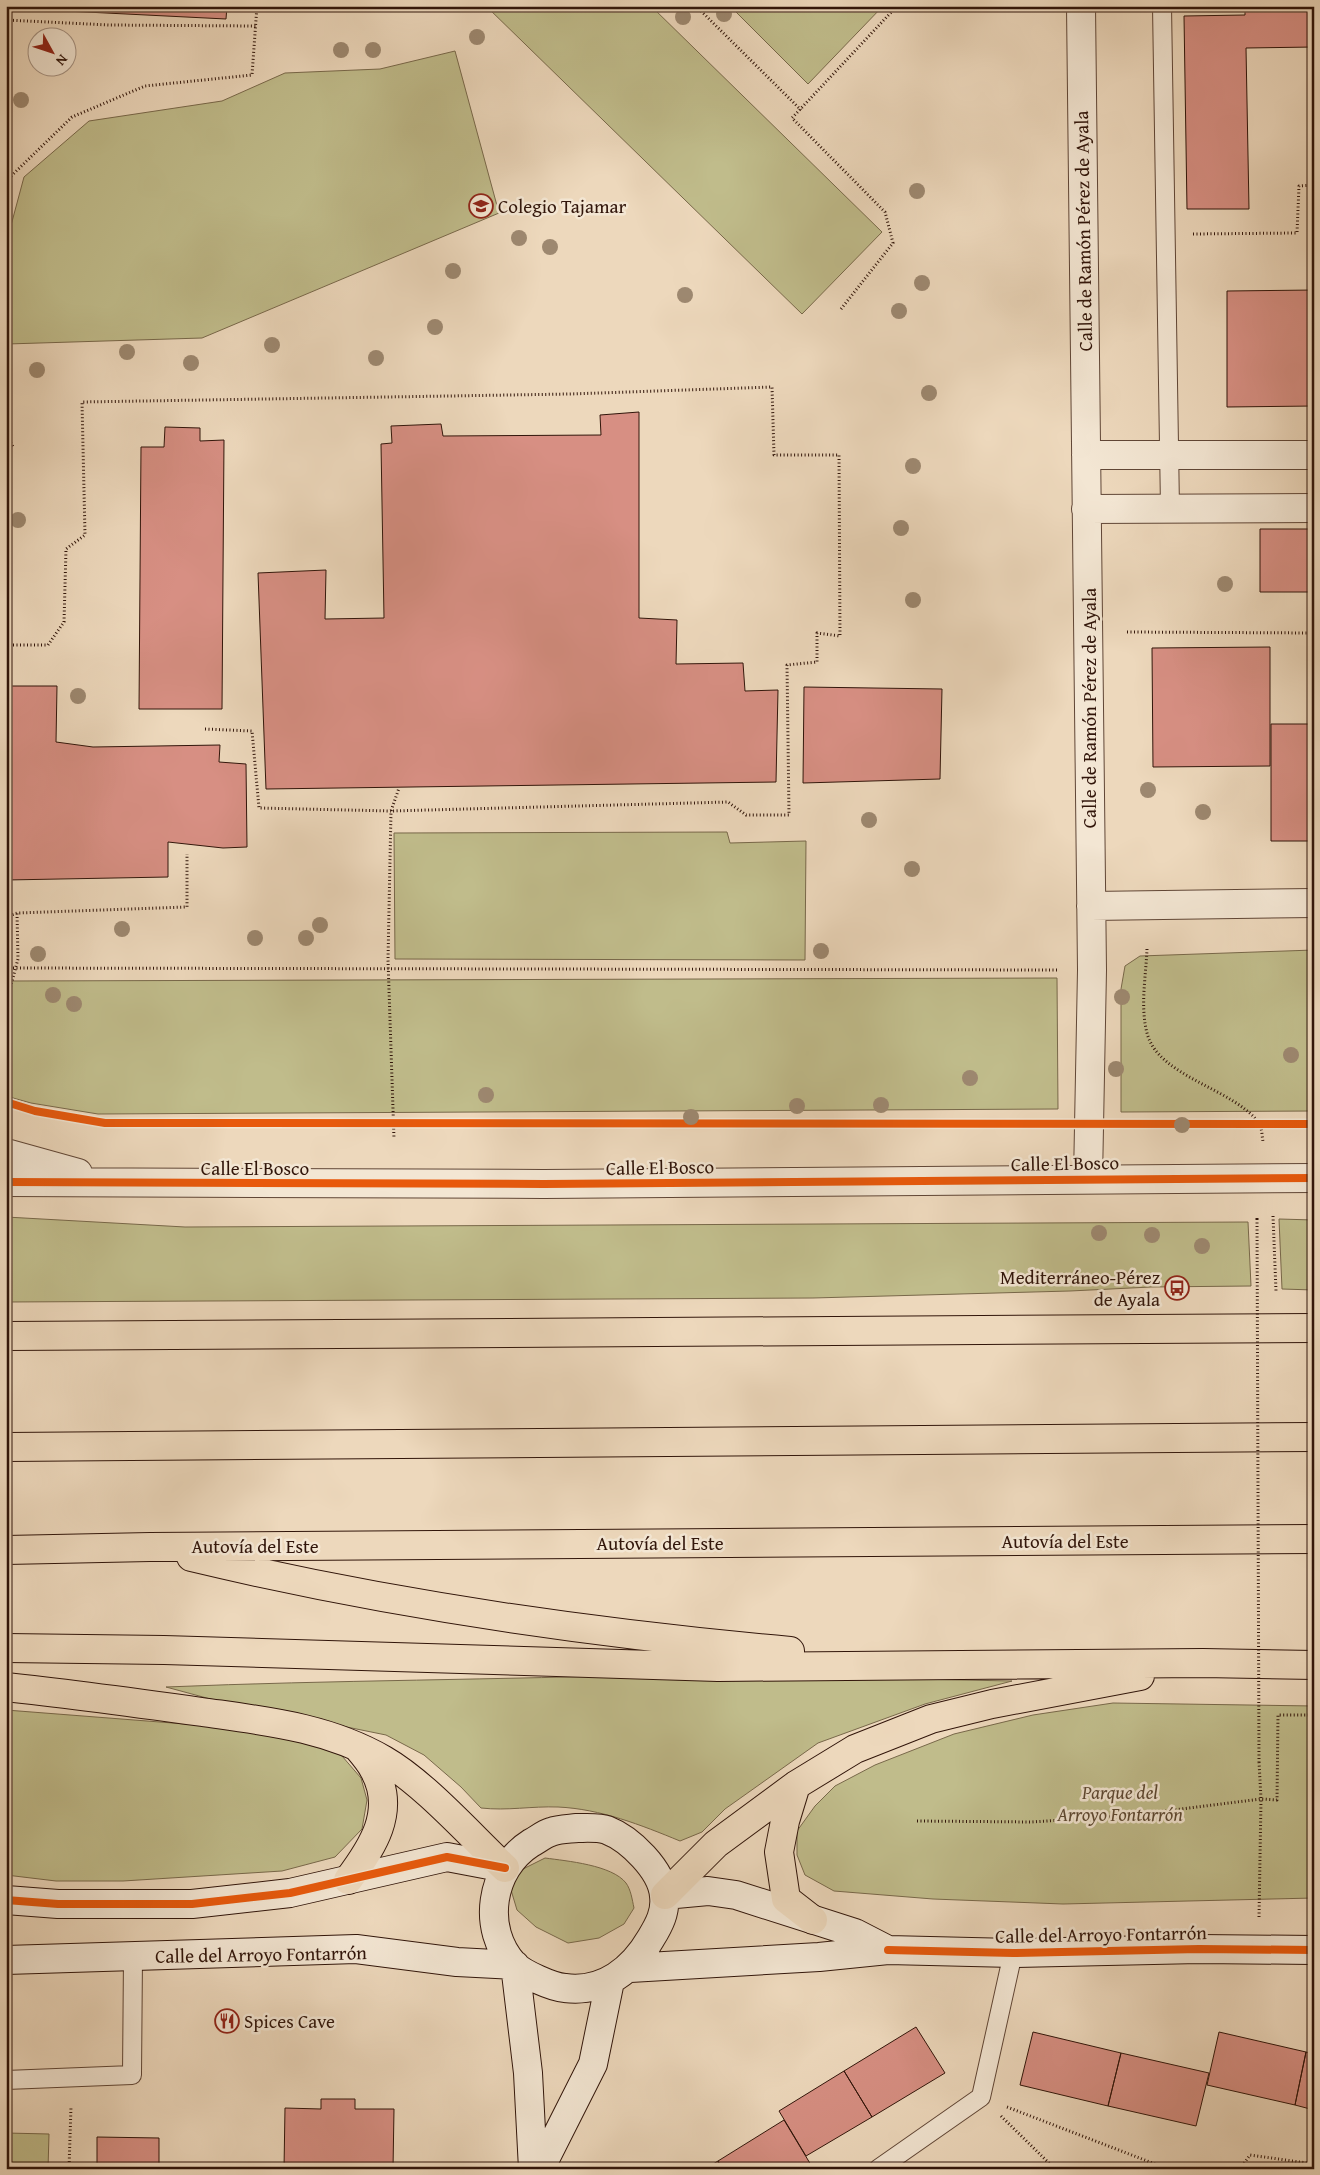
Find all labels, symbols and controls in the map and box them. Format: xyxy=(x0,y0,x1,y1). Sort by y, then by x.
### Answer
north arrow xyxy=(28,28,78,78)
text: N xyxy=(51,50,73,71)
street label: Calle de Ramón Pérez de Ayala xyxy=(1067,110,1099,352)
place label: Colegio Tajamar xyxy=(498,192,626,220)
school or university icon: Colegio Tajamar xyxy=(468,193,494,219)
street label: Calle de Ramón Pérez de Ayala xyxy=(1075,588,1103,828)
street label: Calle El Bosco xyxy=(1011,1148,1119,1178)
street label: Calle El Bosco xyxy=(606,1152,714,1182)
street label: Calle El Bosco xyxy=(201,1154,309,1182)
place label: Mediterráneo-Pérez de Ayala xyxy=(1000,1263,1160,1313)
bus stop icon: Mediterráneo-Pérez de Ayala xyxy=(1164,1275,1190,1301)
street label: Autovía del Este xyxy=(1001,1527,1129,1555)
street label: Autovía del Este xyxy=(596,1529,724,1557)
street label: Autovía del Este xyxy=(191,1532,319,1560)
park label: Parque del Arroyo Fontarrón xyxy=(1056,1778,1183,1828)
street label: Calle del Arroyo Fontarrón xyxy=(995,1918,1207,1950)
street label: Calle del Arroyo Fontarrón xyxy=(155,1938,367,1970)
place label: Spices Cave xyxy=(244,2007,335,2035)
restaurant icon: Spices Cave xyxy=(214,2008,240,2034)

